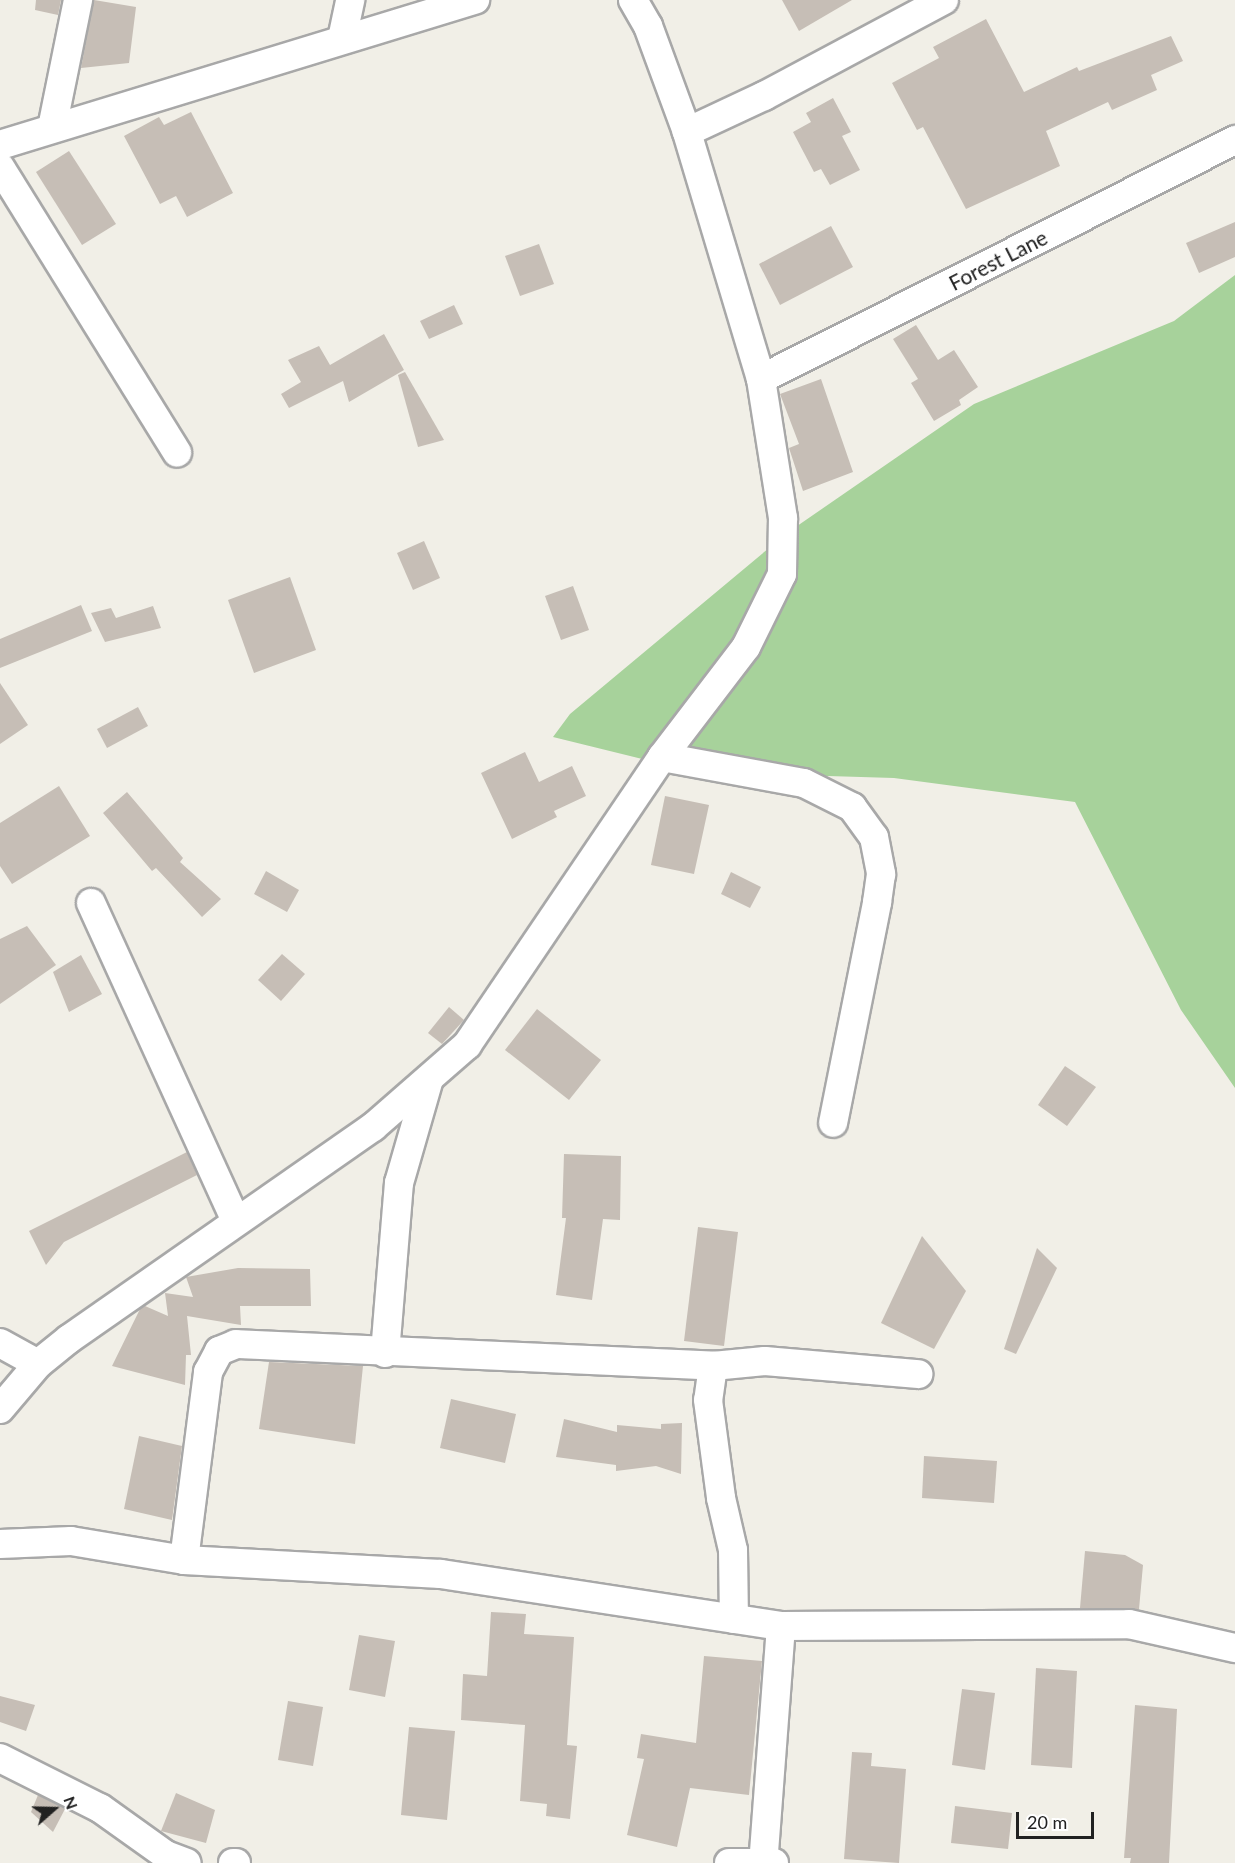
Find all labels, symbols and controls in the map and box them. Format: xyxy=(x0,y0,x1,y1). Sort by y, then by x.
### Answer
street label: Forest Lane xyxy=(945,224,1051,296)
north arrow xyxy=(24,1779,84,1839)
text: N xyxy=(60,1794,82,1812)
scale bar xyxy=(1019,1800,1097,1838)
text: 20 m xyxy=(1027,1811,1067,1833)

